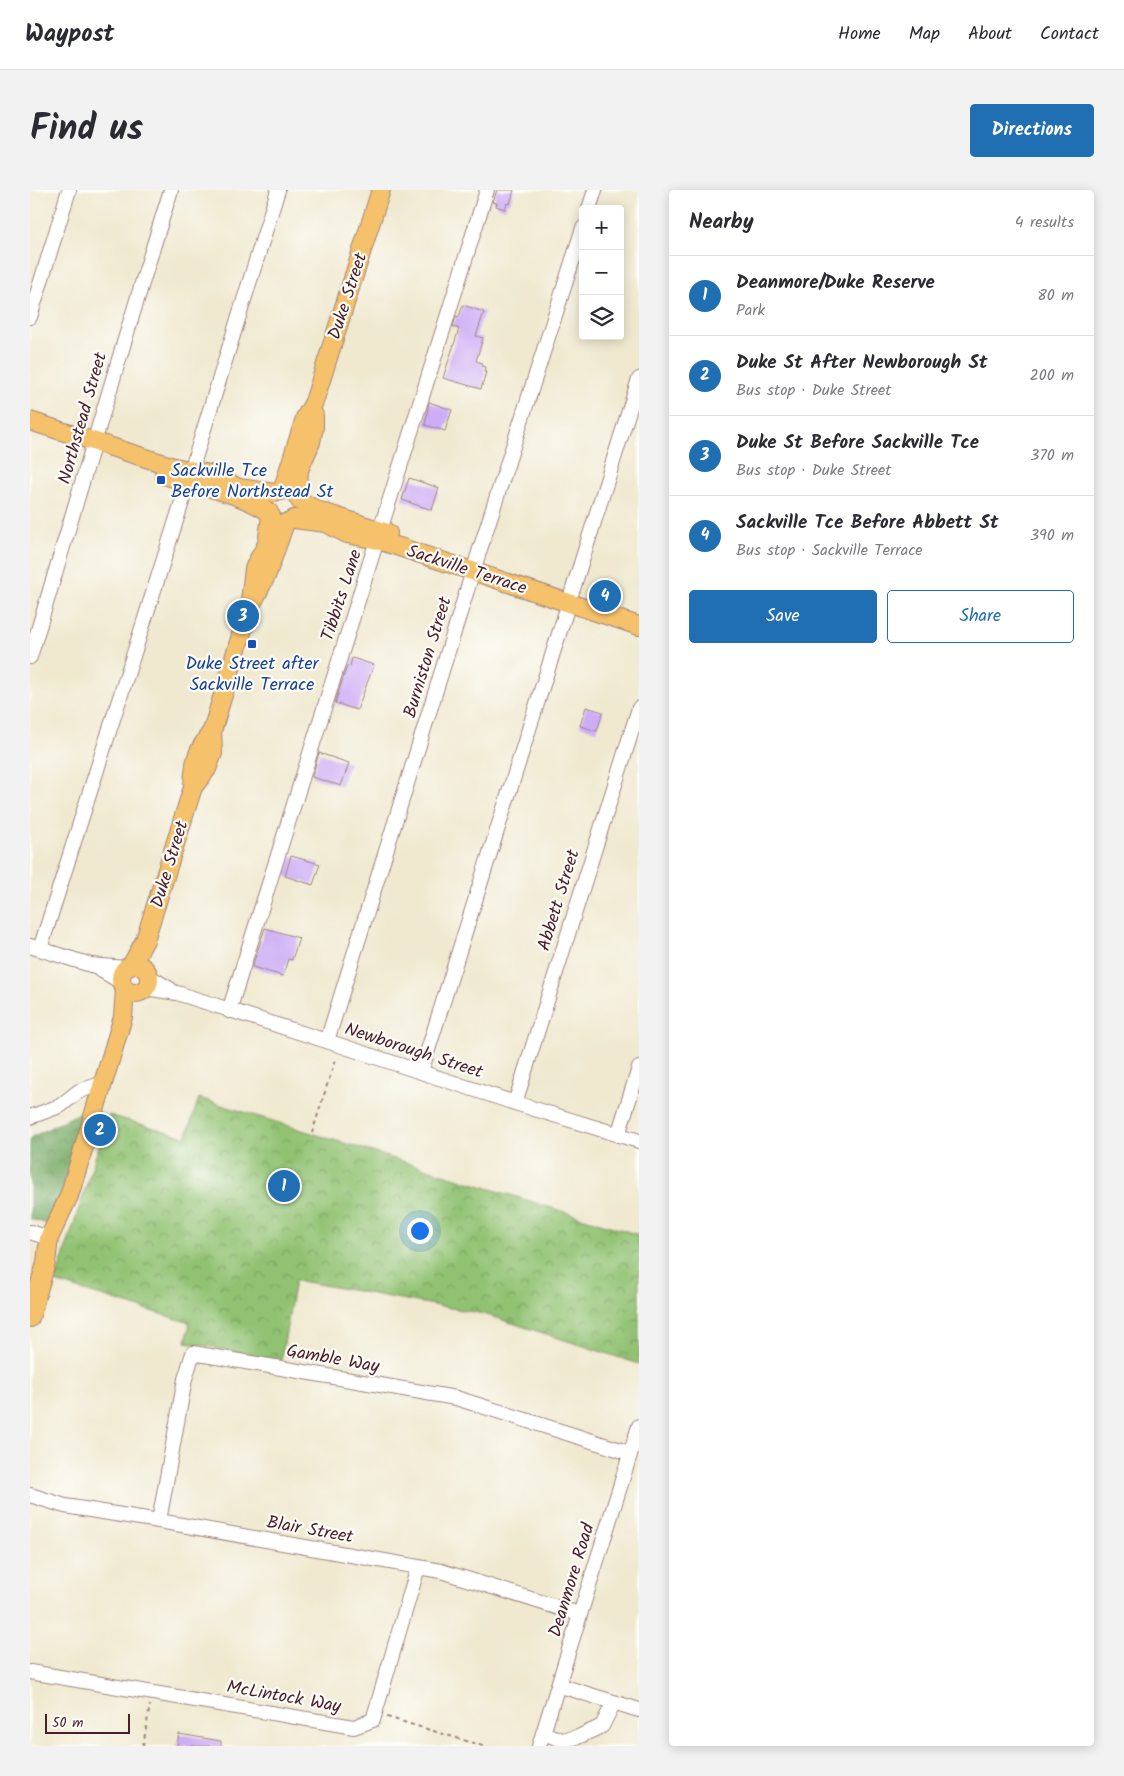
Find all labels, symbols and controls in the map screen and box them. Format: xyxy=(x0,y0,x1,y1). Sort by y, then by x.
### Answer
text: Waypost xyxy=(25,15,114,54)
text: Home xyxy=(838,20,881,49)
text: Map xyxy=(909,20,940,49)
text: About xyxy=(968,20,1012,49)
text: Contact xyxy=(1040,20,1099,49)
text: Find us xyxy=(30,102,143,158)
button: Directions xyxy=(970,104,1094,157)
map controls xyxy=(579,205,624,340)
button: + xyxy=(579,205,624,250)
text: Nearby xyxy=(689,206,754,239)
text: 4 results xyxy=(1015,210,1074,235)
street label: Duke Street xyxy=(321,248,376,344)
button: − xyxy=(579,250,624,295)
text: Deanmore/Duke Reserve xyxy=(736,268,935,298)
text: 1 xyxy=(703,283,707,308)
text: 80 m xyxy=(1037,283,1074,308)
button: layers xyxy=(579,295,624,340)
text: Park xyxy=(736,298,765,323)
street label: Northstead Street xyxy=(51,348,116,488)
text: Duke St After Newborough St xyxy=(736,348,988,378)
text: 2 xyxy=(700,363,710,388)
text: 200 m xyxy=(1030,363,1074,388)
text: Bus stop · Duke Street xyxy=(736,378,891,403)
text: Duke St Before Sackville Tce xyxy=(736,428,979,458)
text: 3 xyxy=(701,443,709,468)
text: 370 m xyxy=(1030,443,1074,468)
place label: Sackville Tce Before Northstead St xyxy=(171,457,335,507)
text: Bus stop · Duke Street xyxy=(736,458,891,483)
marker: Sackville Tce Before Northstead St xyxy=(155,474,167,486)
text: Sackville Tce Before Abbett St xyxy=(736,508,999,538)
text: 4 xyxy=(701,523,709,548)
text: 390 m xyxy=(1030,523,1074,548)
street label: Sackville Terrace xyxy=(403,537,530,603)
text: Bus stop · Sackville Terrace xyxy=(736,538,922,563)
street label: Tibbits Lane xyxy=(314,546,371,645)
pin: 4 xyxy=(589,577,621,615)
button: Save xyxy=(689,590,877,643)
button: Share xyxy=(887,590,1074,643)
street label: Burniston Street xyxy=(396,592,461,722)
pin: 3 xyxy=(227,597,259,635)
marker: Duke Street after Sackville Terrace xyxy=(246,638,258,650)
place label: Duke Street after Sackville Terrace xyxy=(185,650,320,700)
street label: Duke Street xyxy=(143,816,198,912)
street label: Abbett Street xyxy=(530,845,589,955)
street label: Newborough Street xyxy=(341,1015,487,1088)
pin: 2 xyxy=(84,1111,116,1149)
pin: 1 xyxy=(268,1167,300,1205)
your location xyxy=(407,1218,433,1244)
street label: Gamble Way xyxy=(284,1337,382,1382)
street label: Blair Street xyxy=(264,1509,356,1553)
street label: Deanmore Road xyxy=(541,1519,604,1641)
street label: McLintock Way xyxy=(224,1673,344,1722)
scale bar xyxy=(45,1711,130,1734)
text: 50 m xyxy=(52,1712,83,1734)

